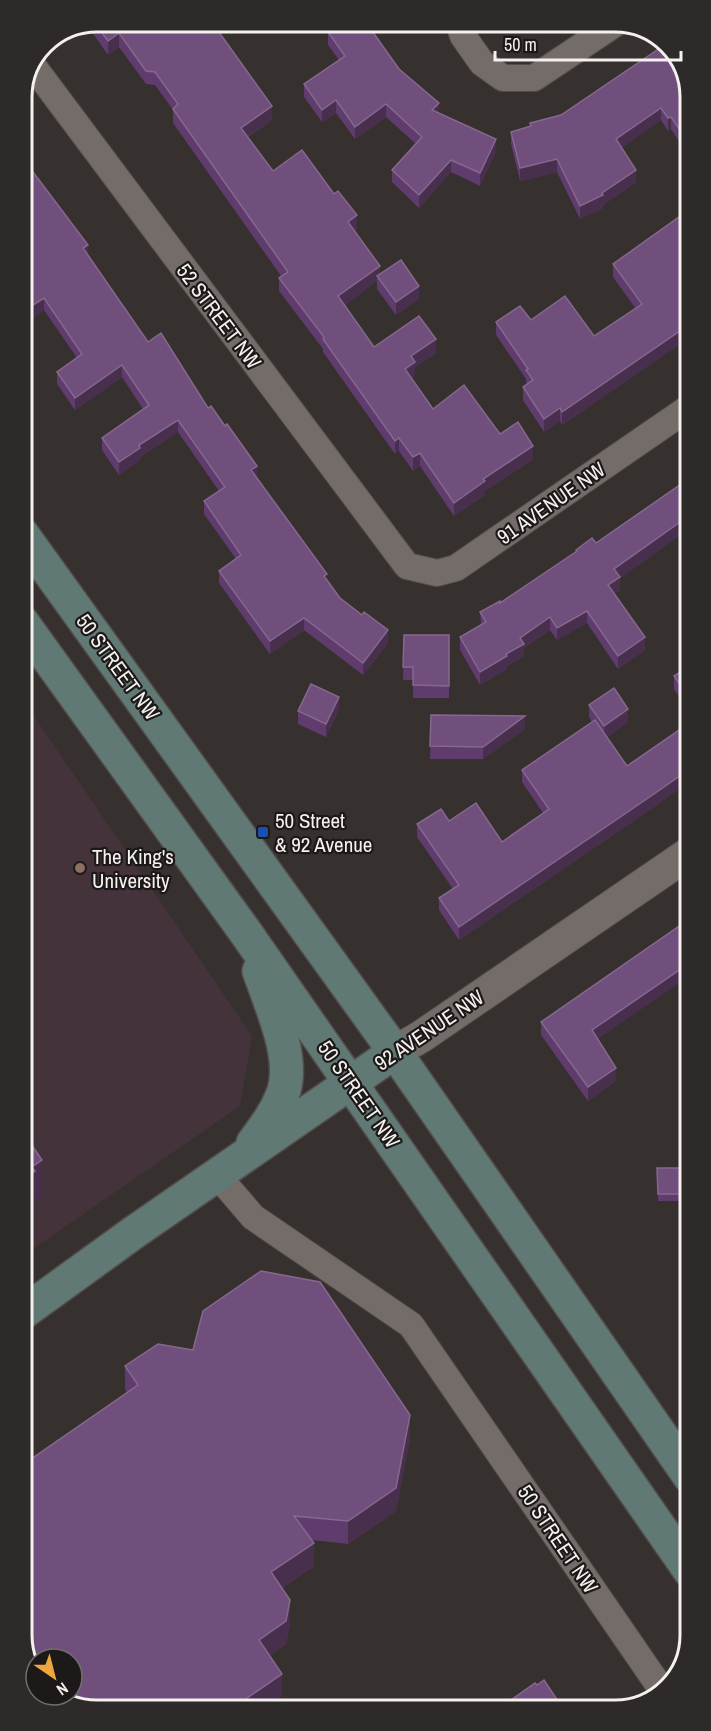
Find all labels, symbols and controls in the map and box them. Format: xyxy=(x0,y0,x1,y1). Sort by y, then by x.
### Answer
scale bar xyxy=(495,24,681,62)
text: 50 m xyxy=(504,32,537,57)
street label: 52 STREET NW xyxy=(170,257,269,375)
street label: 91 AVENUE NW xyxy=(491,455,612,551)
street label: 50 STREET NW xyxy=(70,608,167,727)
place label: 50 Street & 92 Avenue xyxy=(275,806,372,859)
marker: 50 Street & 92 Avenue xyxy=(256,825,270,839)
place label: The King's University xyxy=(92,842,174,895)
marker: The King's University xyxy=(73,861,87,875)
street label: 92 AVENUE NW xyxy=(369,982,490,1077)
street label: 50 STREET NW xyxy=(311,1034,407,1154)
street label: 50 STREET NW xyxy=(511,1479,605,1600)
north arrow xyxy=(24,1647,84,1707)
text: N xyxy=(52,1678,73,1701)

